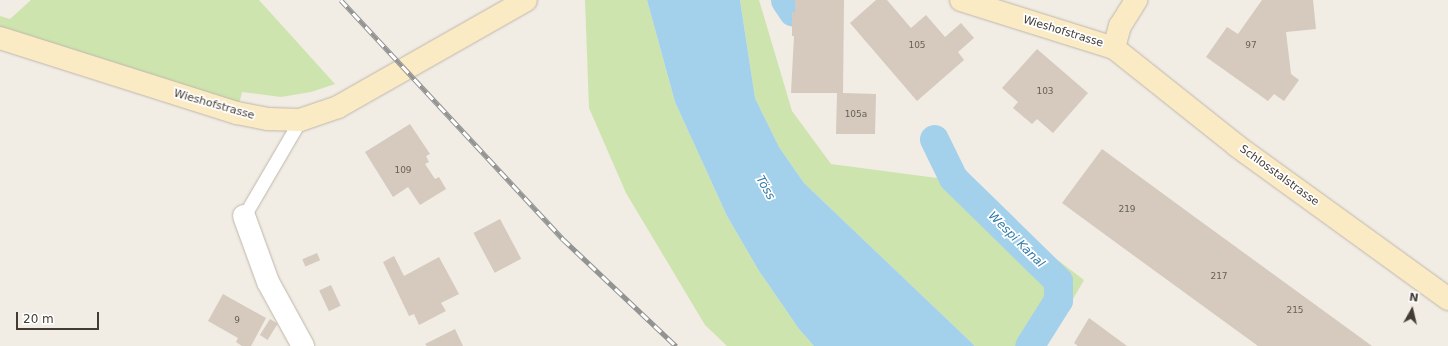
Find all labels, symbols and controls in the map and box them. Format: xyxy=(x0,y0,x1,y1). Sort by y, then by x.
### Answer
street label: Wieshofstrasse xyxy=(1021,14,1105,50)
house number: 105 xyxy=(908,40,926,50)
house number: 97 xyxy=(1245,40,1257,50)
house number: 103 xyxy=(1036,86,1054,96)
street label: Wieshofstrasse xyxy=(172,87,256,123)
house number: 105a xyxy=(845,109,867,119)
street label: Schlosstalstrasse xyxy=(1237,143,1321,209)
house number: 109 xyxy=(394,165,412,175)
water label: Töss xyxy=(752,173,778,203)
house number: 219 xyxy=(1118,204,1136,214)
water label: Wespi Kanal xyxy=(985,209,1047,271)
house number: 217 xyxy=(1210,271,1228,281)
north arrow xyxy=(1392,290,1432,330)
text: N xyxy=(1408,291,1419,305)
scale bar xyxy=(18,304,101,330)
house number: 215 xyxy=(1286,305,1304,315)
text: 20 m xyxy=(23,312,54,326)
house number: 9 xyxy=(234,315,240,325)

